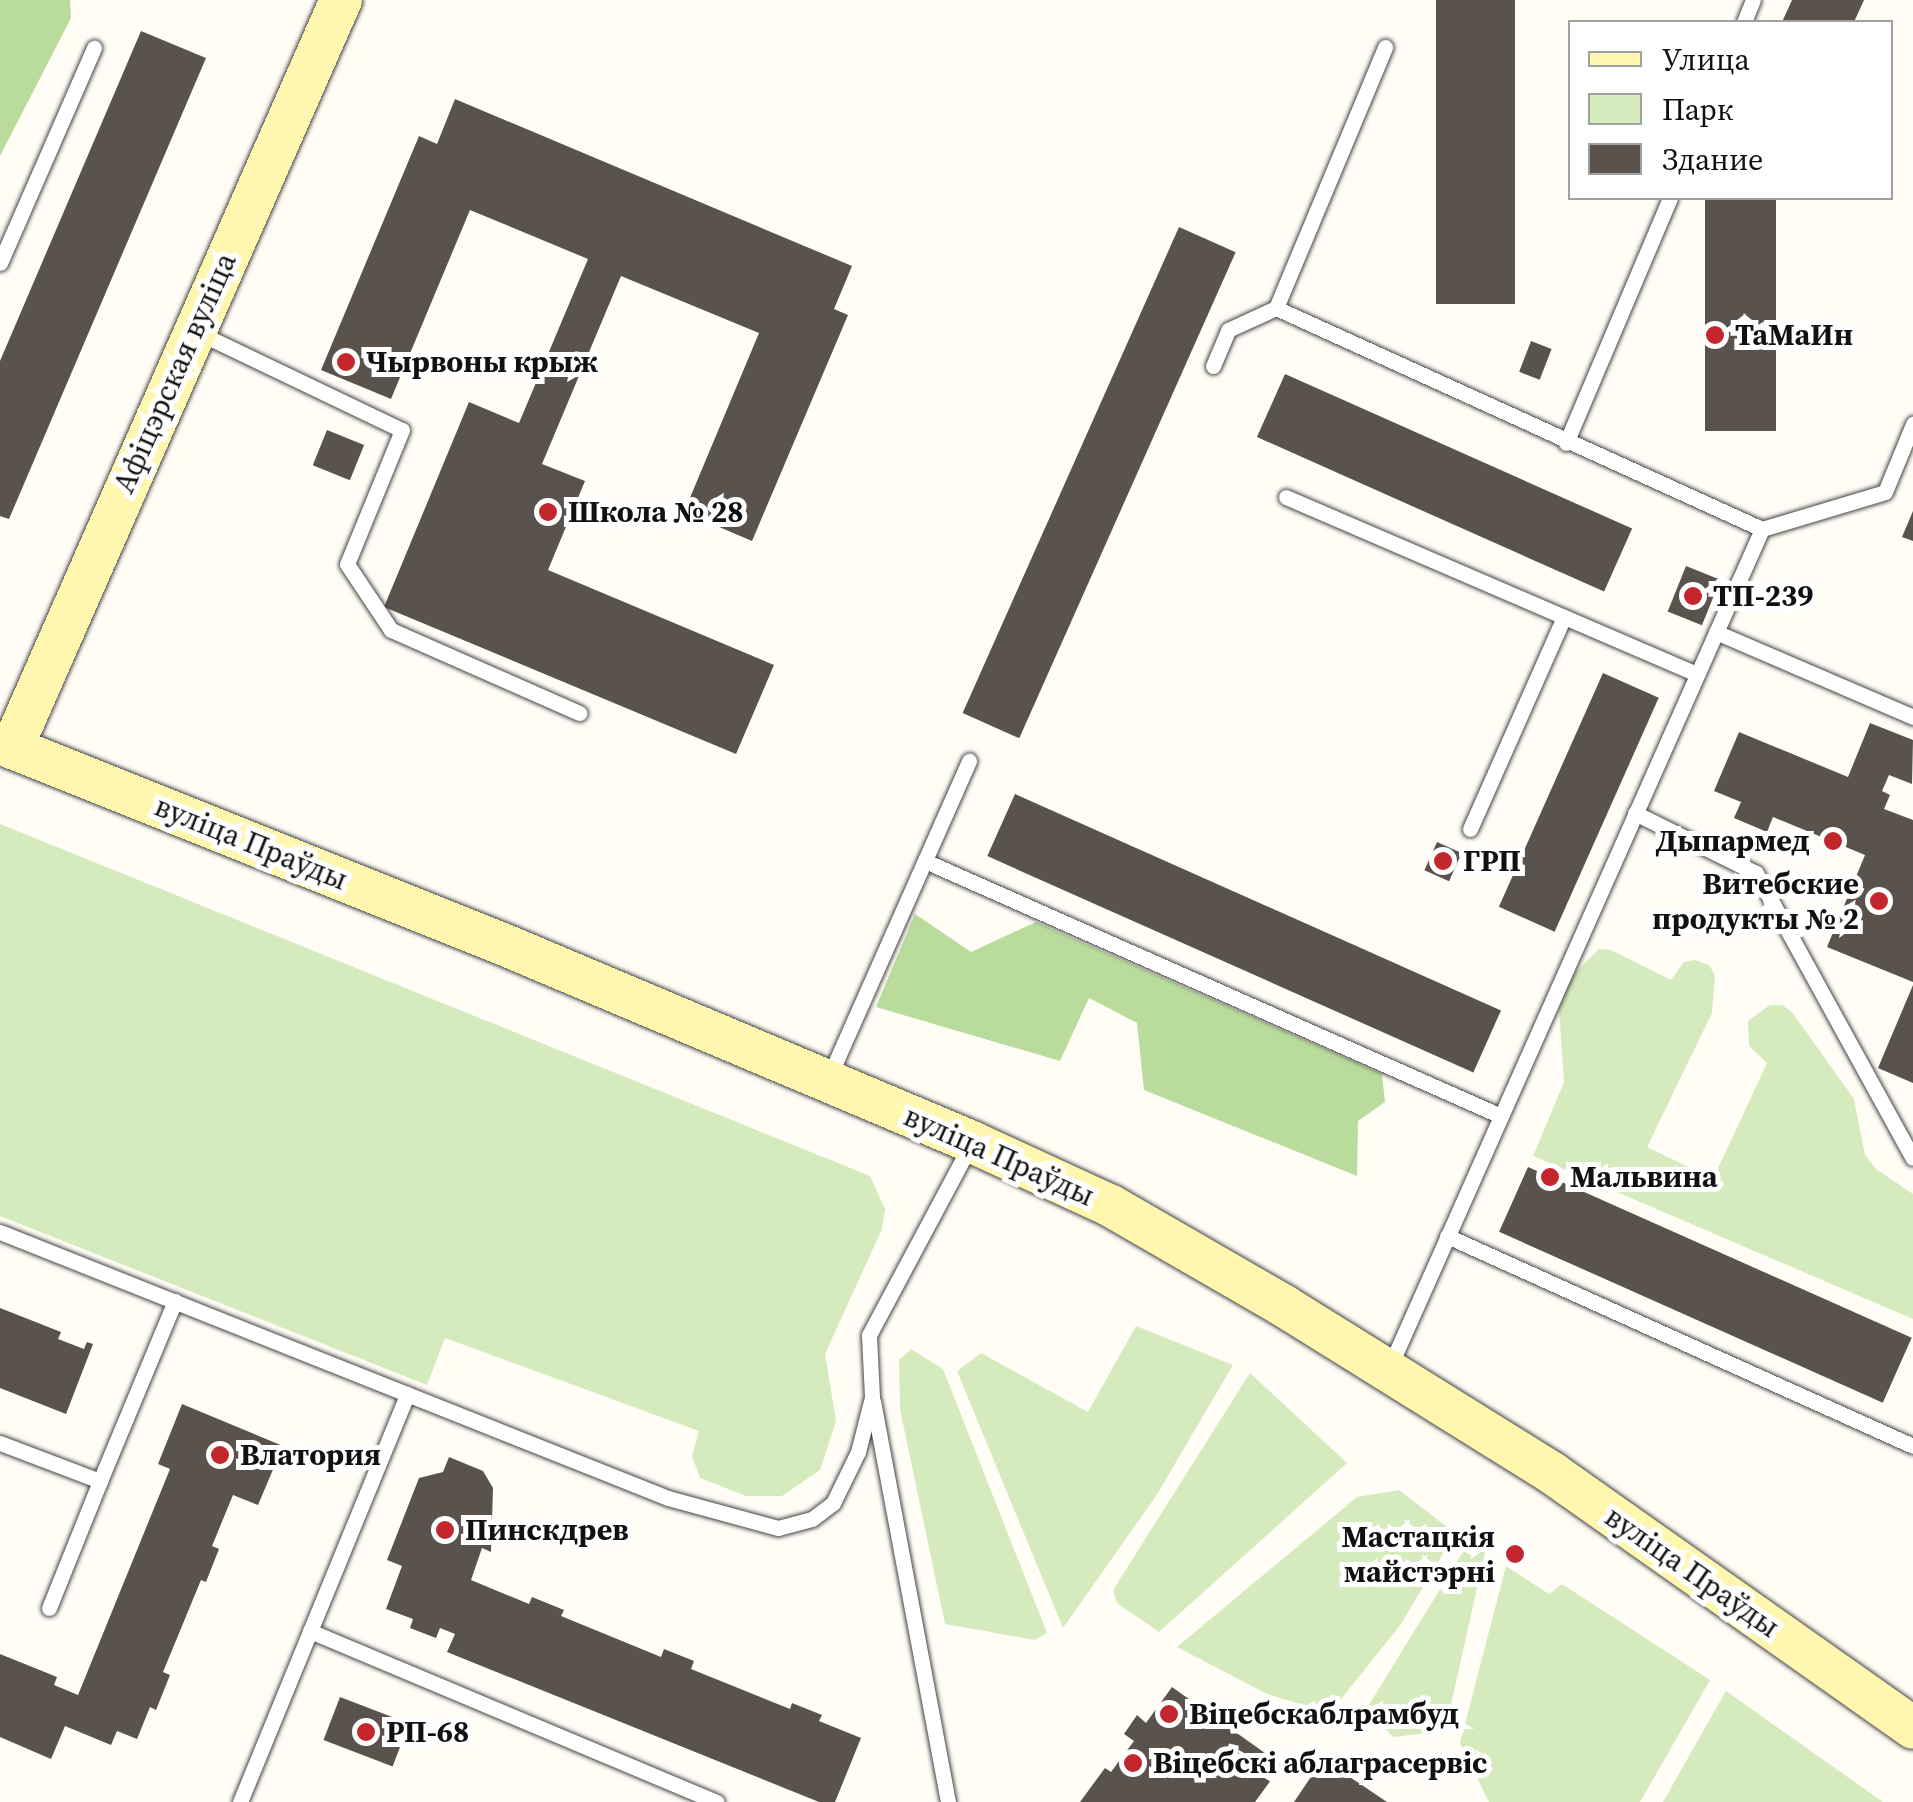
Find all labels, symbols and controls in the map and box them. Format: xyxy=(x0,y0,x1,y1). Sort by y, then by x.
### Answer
legend xyxy=(1568,20,1893,200)
text: Улица xyxy=(1662,39,1750,80)
text: Парк xyxy=(1662,89,1733,130)
text: Здание xyxy=(1662,139,1763,180)
street label: Афіцэрская вуліца xyxy=(106,247,244,499)
place label: ТаМаИн xyxy=(1735,317,1853,353)
marker: ТаМаИн xyxy=(1704,324,1726,346)
place label: Чырвоны крыж xyxy=(366,344,598,380)
marker: Чырвоны крыж xyxy=(335,351,357,373)
place label: Школа № 28 xyxy=(568,494,744,530)
marker: Школа № 28 xyxy=(537,501,559,523)
place label: ТП-239 xyxy=(1713,578,1814,614)
marker: ТП-239 xyxy=(1682,585,1704,607)
street label: вуліца Праўды xyxy=(149,788,353,898)
place label: Дыпармед xyxy=(1656,823,1810,859)
marker: Дыпармед xyxy=(1820,828,1846,854)
place label: ГРП xyxy=(1463,843,1521,879)
marker: ГРП xyxy=(1432,850,1454,872)
place label: Витебские продукты № 2 xyxy=(1652,866,1859,936)
marker: Витебские продукты № 2 xyxy=(1868,890,1890,912)
street label: вуліца Праўды xyxy=(898,1098,1100,1214)
place label: Мальвина xyxy=(1570,1159,1718,1195)
marker: Мальвина xyxy=(1539,1166,1561,1188)
place label: Влатория xyxy=(240,1437,381,1473)
marker: Влатория xyxy=(209,1444,231,1466)
street label: вуліца Праўды xyxy=(1598,1499,1786,1645)
place label: Пинскдрев xyxy=(465,1512,629,1548)
marker: Пинскдрев xyxy=(434,1519,456,1541)
place label: Мастацкія майстэрні xyxy=(1342,1519,1495,1590)
marker: Мастацкія майстэрні xyxy=(1504,1543,1526,1565)
place label: Віцебскаблрамбуд xyxy=(1189,1696,1459,1732)
marker: Віцебскаблрамбуд xyxy=(1158,1703,1180,1725)
place label: РП-68 xyxy=(386,1714,469,1750)
marker: РП-68 xyxy=(355,1721,377,1743)
place label: Віцебскі аблаграсервіс xyxy=(1153,1745,1488,1781)
marker: Віцебскі аблаграсервіс xyxy=(1122,1752,1144,1774)

